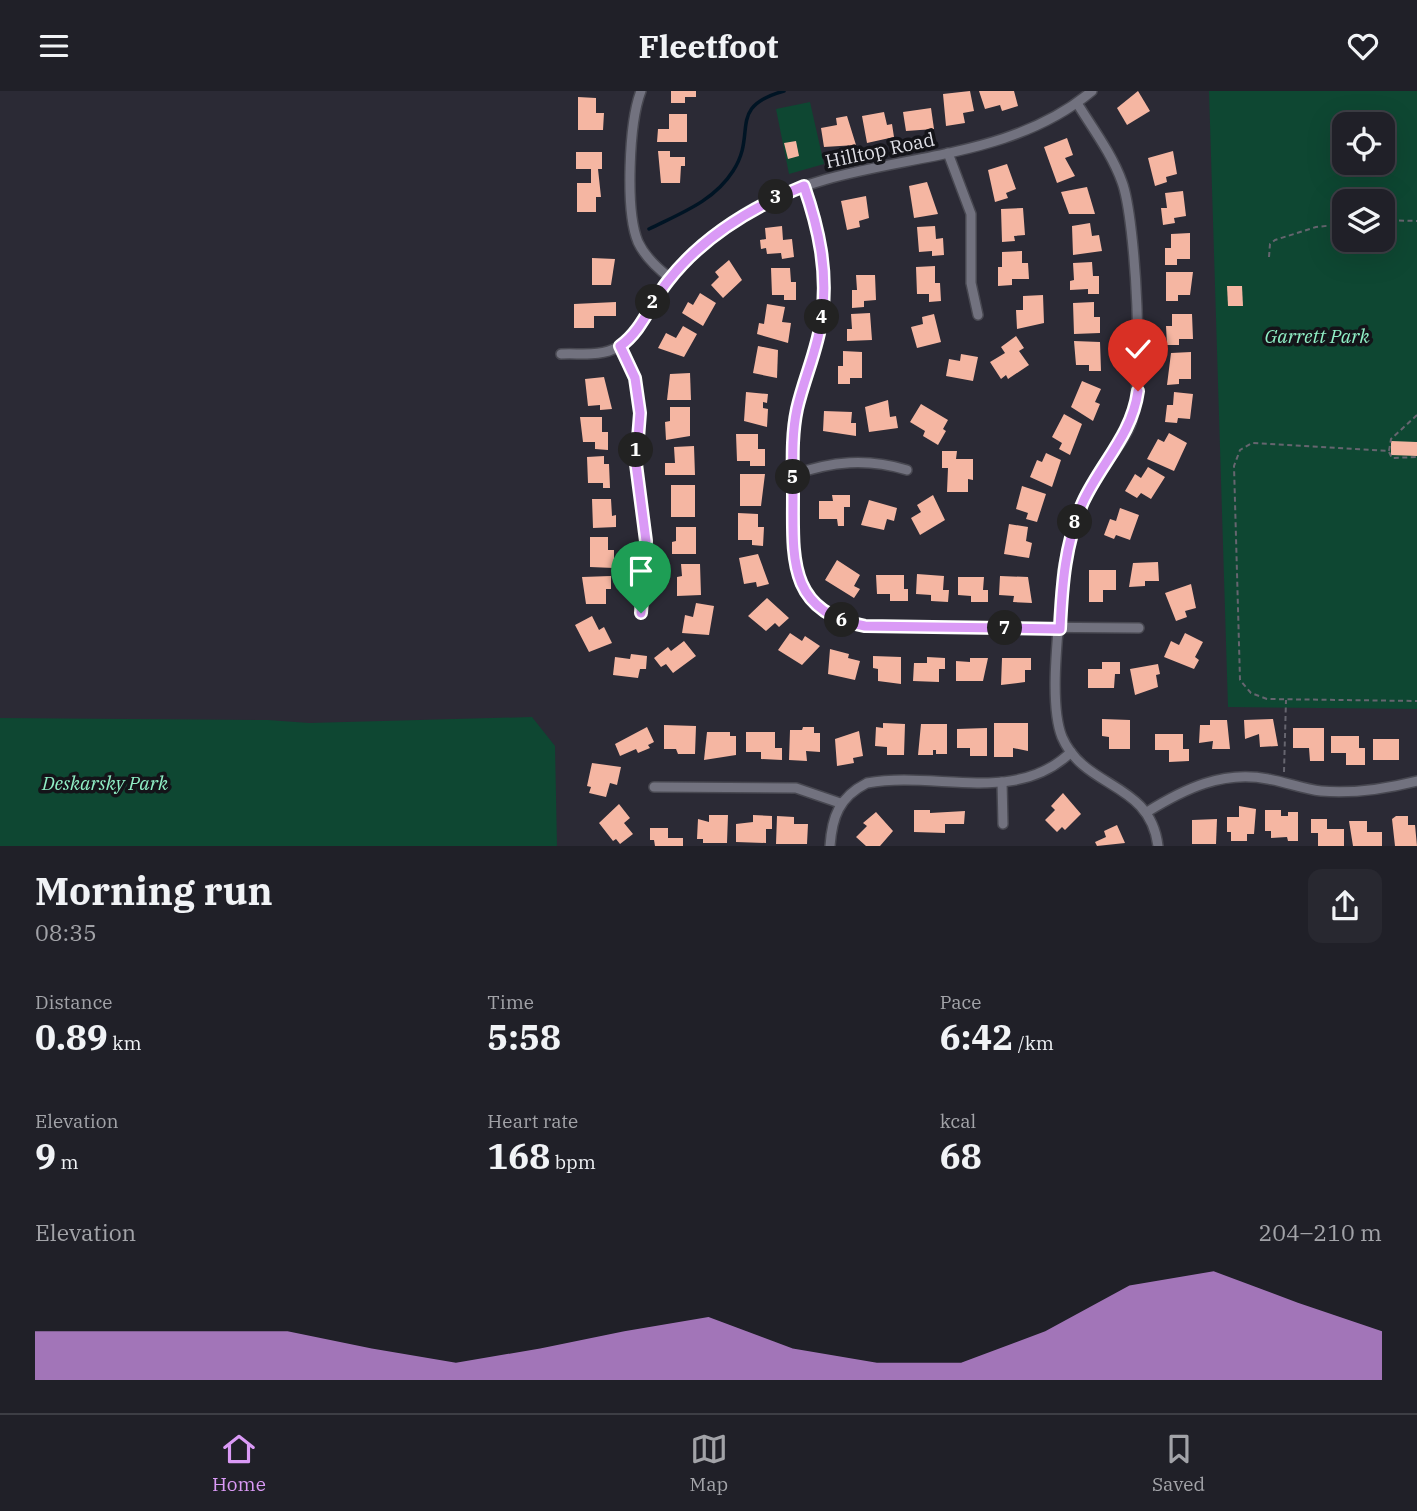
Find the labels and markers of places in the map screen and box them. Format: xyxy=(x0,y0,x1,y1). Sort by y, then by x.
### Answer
pin: 3 xyxy=(758,179,794,215)
pin: 2 xyxy=(636,285,670,319)
pin: 4 xyxy=(804,299,840,335)
pin xyxy=(1108,319,1168,391)
pin: 1 xyxy=(618,433,654,467)
pin: 5 xyxy=(776,459,810,495)
pin: 8 xyxy=(1058,505,1092,539)
pin xyxy=(611,541,671,613)
pin: 6 xyxy=(824,603,860,637)
pin: 7 xyxy=(988,611,1023,645)

